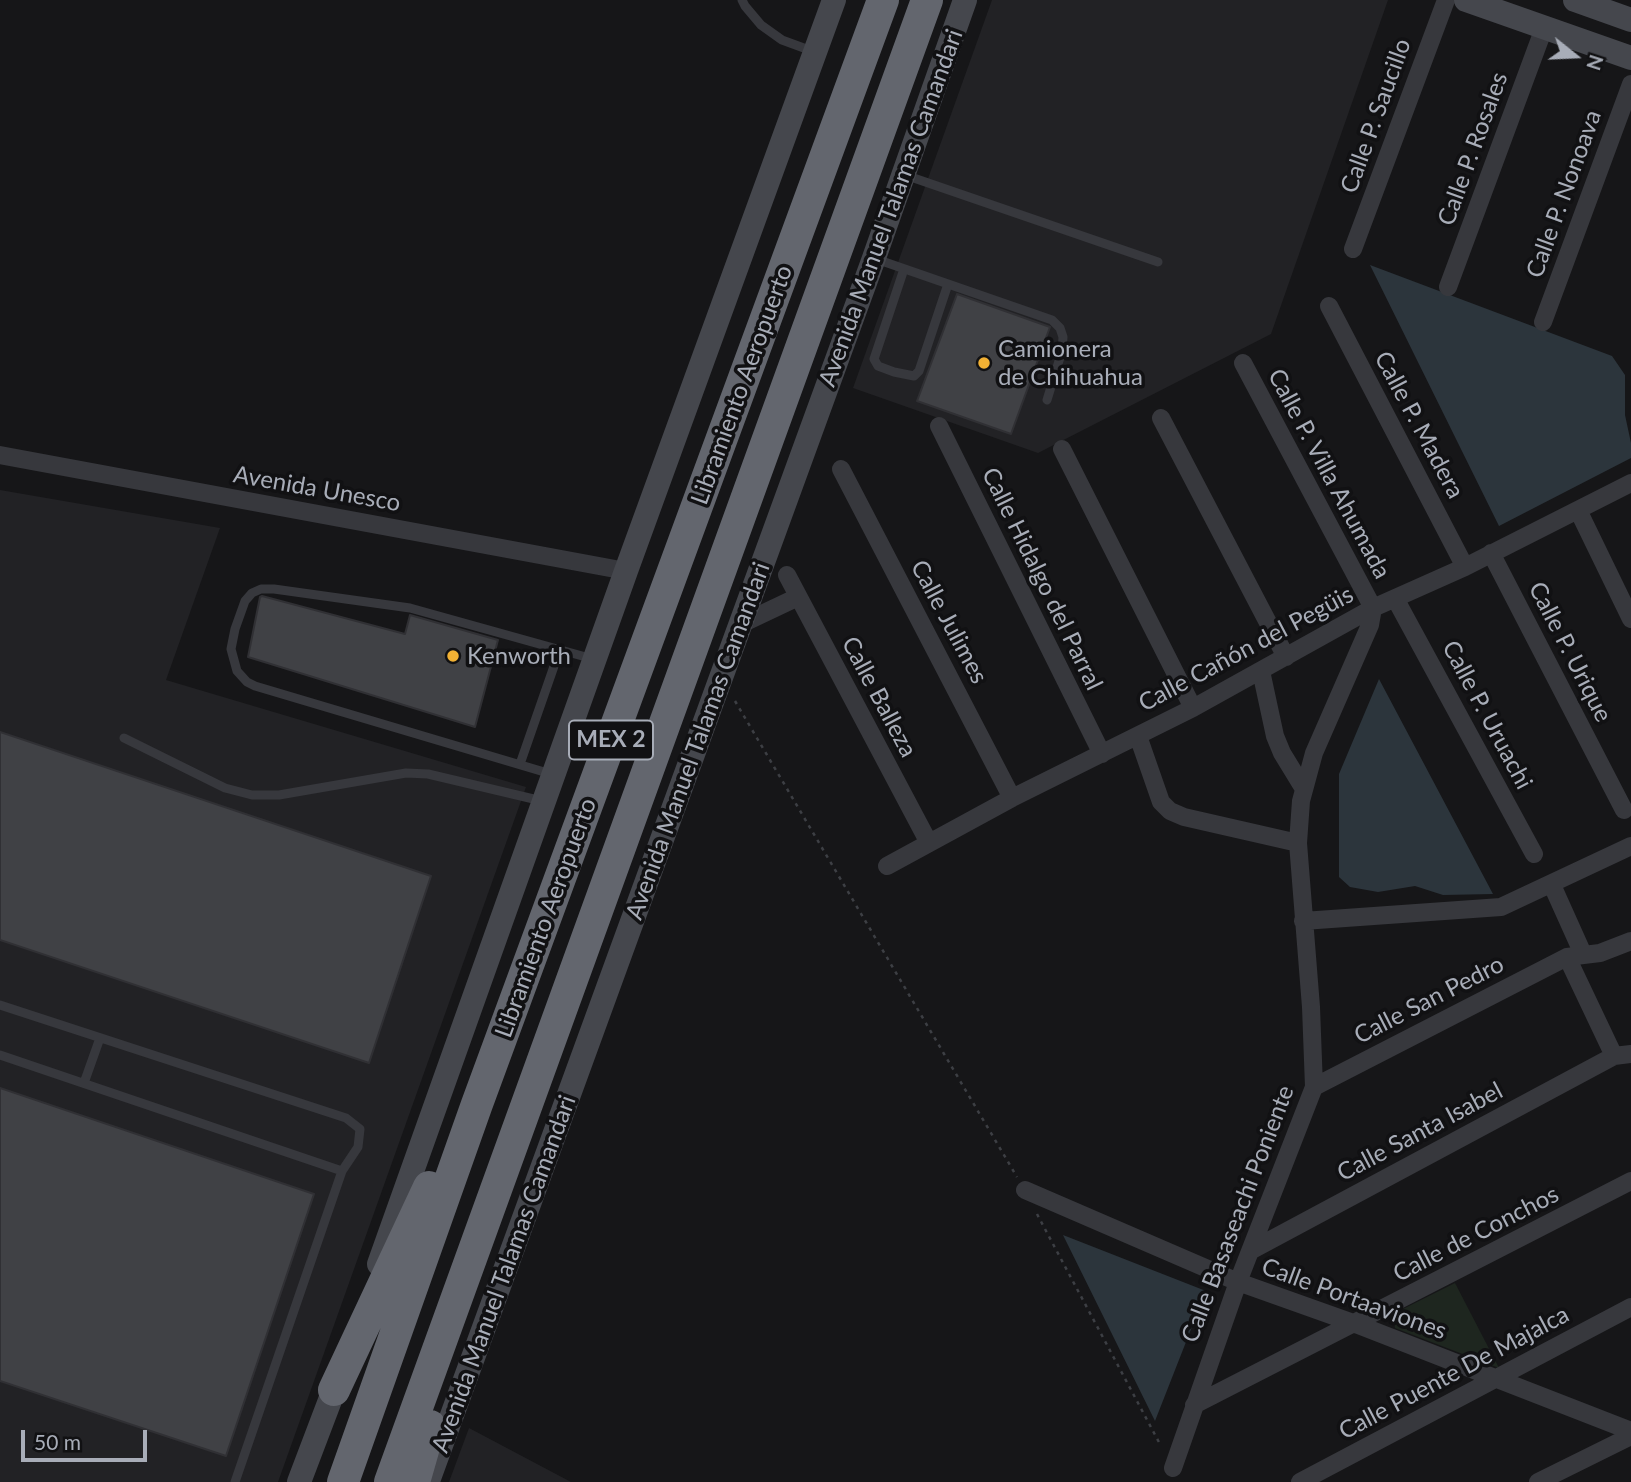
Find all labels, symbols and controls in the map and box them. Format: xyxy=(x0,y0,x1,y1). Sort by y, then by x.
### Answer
north arrow xyxy=(1540,21,1610,91)
street label: Avenida Manuel Talamas Camandari xyxy=(813,26,969,390)
street label: Calle P. Saucillo xyxy=(1335,35,1417,197)
text: N xyxy=(1582,52,1609,73)
street label: Calle P. Rosales xyxy=(1432,69,1514,229)
street label: Calle P. Nonoava xyxy=(1520,106,1608,282)
street label: Libramiento Aeropuerto xyxy=(685,261,799,509)
place label: Camionera de Chihuahua xyxy=(998,335,1143,391)
street label: Calle P. Madera xyxy=(1368,347,1470,503)
marker: Camionera de Chihuahua xyxy=(976,355,992,371)
street label: Calle P. Villa Ahumada xyxy=(1262,364,1396,584)
street label: Avenida Unesco xyxy=(231,460,403,518)
street label: Calle Hidalgo del Parral xyxy=(976,463,1108,695)
street label: Calle Julimes xyxy=(904,555,994,689)
street label: Avenida Manuel Talamas Camandari xyxy=(620,559,776,923)
street label: Calle P. Urique xyxy=(1522,577,1618,727)
street label: Calle Cañón del Pegüis xyxy=(1134,580,1358,718)
street label: Calle Balleza xyxy=(835,632,923,762)
street label: Calle P. Uruachi xyxy=(1436,636,1538,794)
place label: Kenworth xyxy=(467,642,571,670)
marker: Kenworth xyxy=(445,648,461,664)
road number: MEX 2 xyxy=(569,720,653,760)
street label: Libramiento Aeropuerto xyxy=(489,794,603,1042)
street label: Calle San Pedro xyxy=(1349,950,1509,1050)
street label: Calle Santa Isabel xyxy=(1332,1076,1508,1188)
street label: Calle Basaseachi Poniente xyxy=(1176,1081,1300,1347)
street label: Avenida Manuel Talamas Camandari xyxy=(426,1092,582,1456)
street label: Calle de Conchos xyxy=(1388,1180,1564,1288)
street label: Calle Portaaviones xyxy=(1258,1252,1450,1346)
street label: Calle Puente De Majalca xyxy=(1334,1300,1574,1446)
scale bar xyxy=(24,1416,150,1460)
text: 50 m xyxy=(34,1429,81,1454)

